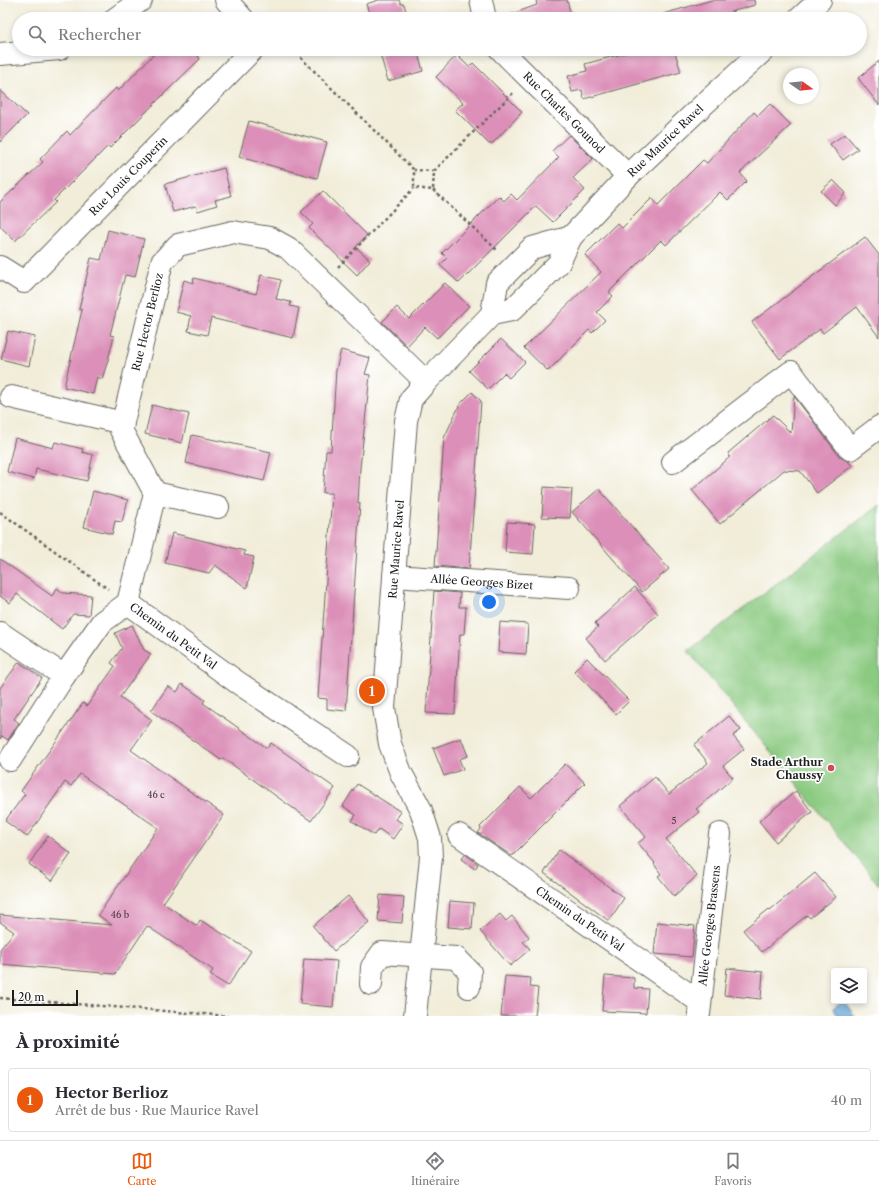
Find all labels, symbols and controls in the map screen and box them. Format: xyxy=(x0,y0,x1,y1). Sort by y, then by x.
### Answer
search box xyxy=(12,12,867,56)
icon: search xyxy=(26,23,48,45)
text: Rechercher xyxy=(58,25,141,44)
north arrow xyxy=(783,68,819,104)
street label: Rue Charles Gounod xyxy=(520,69,608,156)
street label: Rue Maurice Ravel xyxy=(624,101,707,180)
street label: Rue Louis Couperin xyxy=(86,133,170,219)
street label: Rue Hector Berlioz xyxy=(129,271,166,373)
street label: Rue Maurice Ravel xyxy=(385,499,407,599)
street label: Allée Georges Bizet xyxy=(429,571,534,593)
your location xyxy=(479,592,499,612)
street label: Chemin du Petit Val xyxy=(127,600,220,673)
pin: 1 xyxy=(359,676,385,706)
place label: Stade Arthur Chaussy xyxy=(750,755,824,782)
marker: Stade Arthur Chaussy xyxy=(826,763,836,773)
house number: 46 c xyxy=(147,789,165,800)
house number: 5 xyxy=(672,815,677,826)
street label: Allée Georges Brassens xyxy=(695,864,723,988)
street label: Chemin du Petit Val xyxy=(533,883,627,955)
house number: 46 b xyxy=(111,909,130,920)
map controls xyxy=(831,968,867,1004)
button: layers xyxy=(831,968,867,1004)
scale bar xyxy=(12,988,78,1007)
text: 20 m xyxy=(18,990,44,1004)
text: À proximité xyxy=(16,1032,120,1052)
text: Hector Berlioz xyxy=(55,1083,168,1102)
text: 1 xyxy=(27,1092,33,1108)
text: 40 m xyxy=(831,1092,862,1108)
text: Arrêt de bus · Rue Maurice Ravel xyxy=(55,1102,259,1118)
tab: Carte xyxy=(127,1150,156,1188)
tab: Itinéraire xyxy=(411,1150,460,1188)
tab: Favoris xyxy=(714,1150,752,1188)

